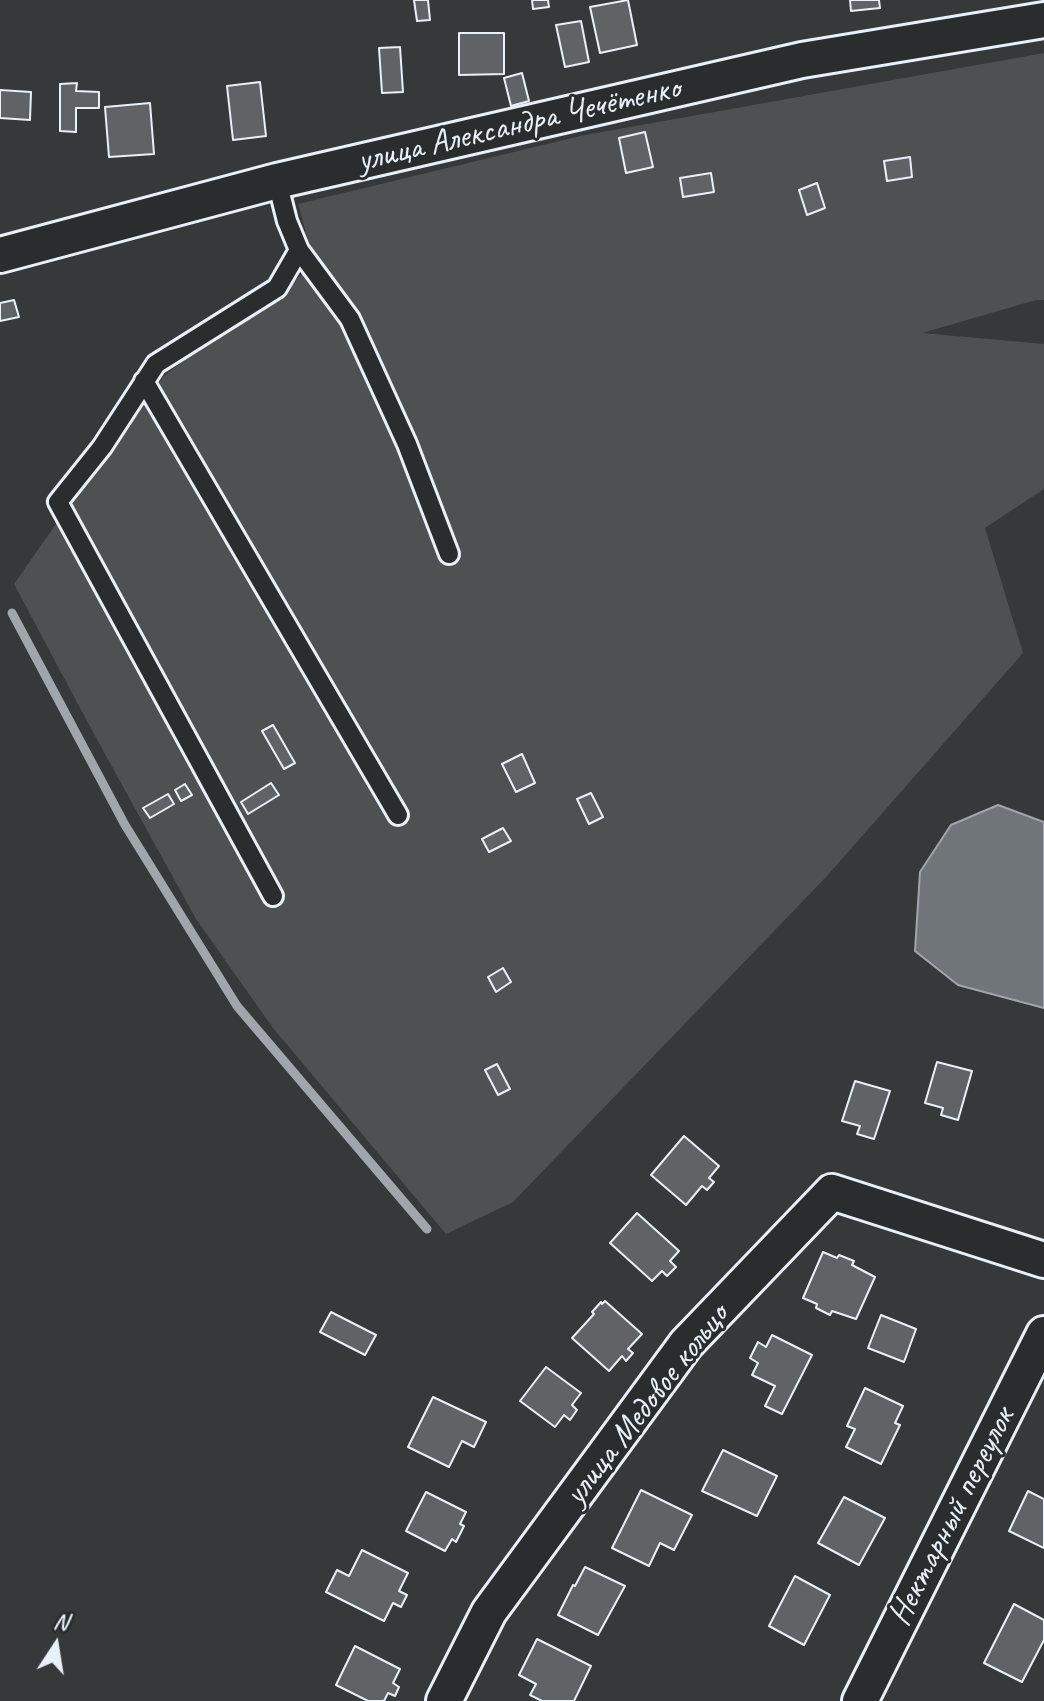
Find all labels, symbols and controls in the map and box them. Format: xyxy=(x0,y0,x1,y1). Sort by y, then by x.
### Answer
street label: улица Александра Чечётенко xyxy=(354,68,684,182)
street label: улица Медовое кольцо xyxy=(556,1296,738,1514)
street label: Нектарный переулок xyxy=(880,1401,1024,1633)
north arrow xyxy=(16,1605,96,1685)
text: N xyxy=(51,1606,71,1637)

